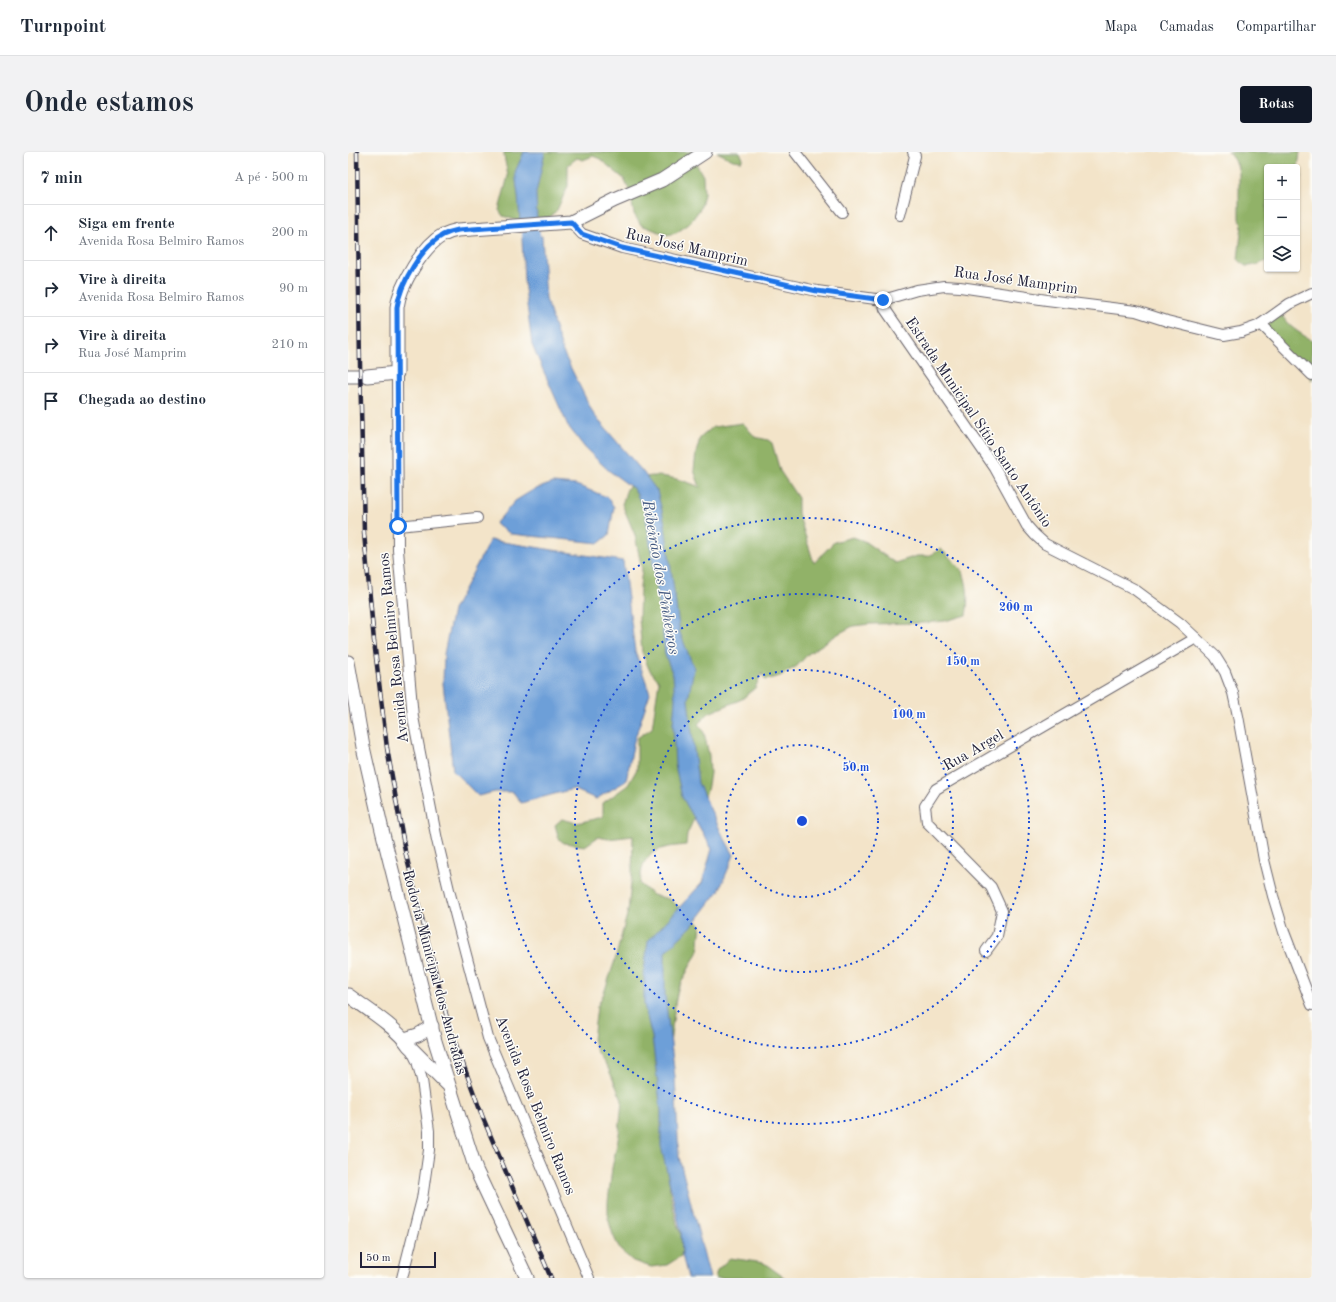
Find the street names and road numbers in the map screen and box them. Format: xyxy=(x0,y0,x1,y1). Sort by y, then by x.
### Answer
street label: Rua José Mamprim xyxy=(624,227,749,270)
street label: Rua José Mamprim xyxy=(953,265,1079,298)
street label: Estrada Municipal Sítio Santo Antônio xyxy=(902,315,1054,531)
street label: Avenida Rosa Belmiro Ramos xyxy=(377,552,412,744)
street label: Rua Argel xyxy=(941,728,1007,775)
street label: Rodovia Municipal dos Andradas xyxy=(399,868,468,1077)
street label: Avenida Rosa Belmiro Ramos xyxy=(492,1014,577,1197)

